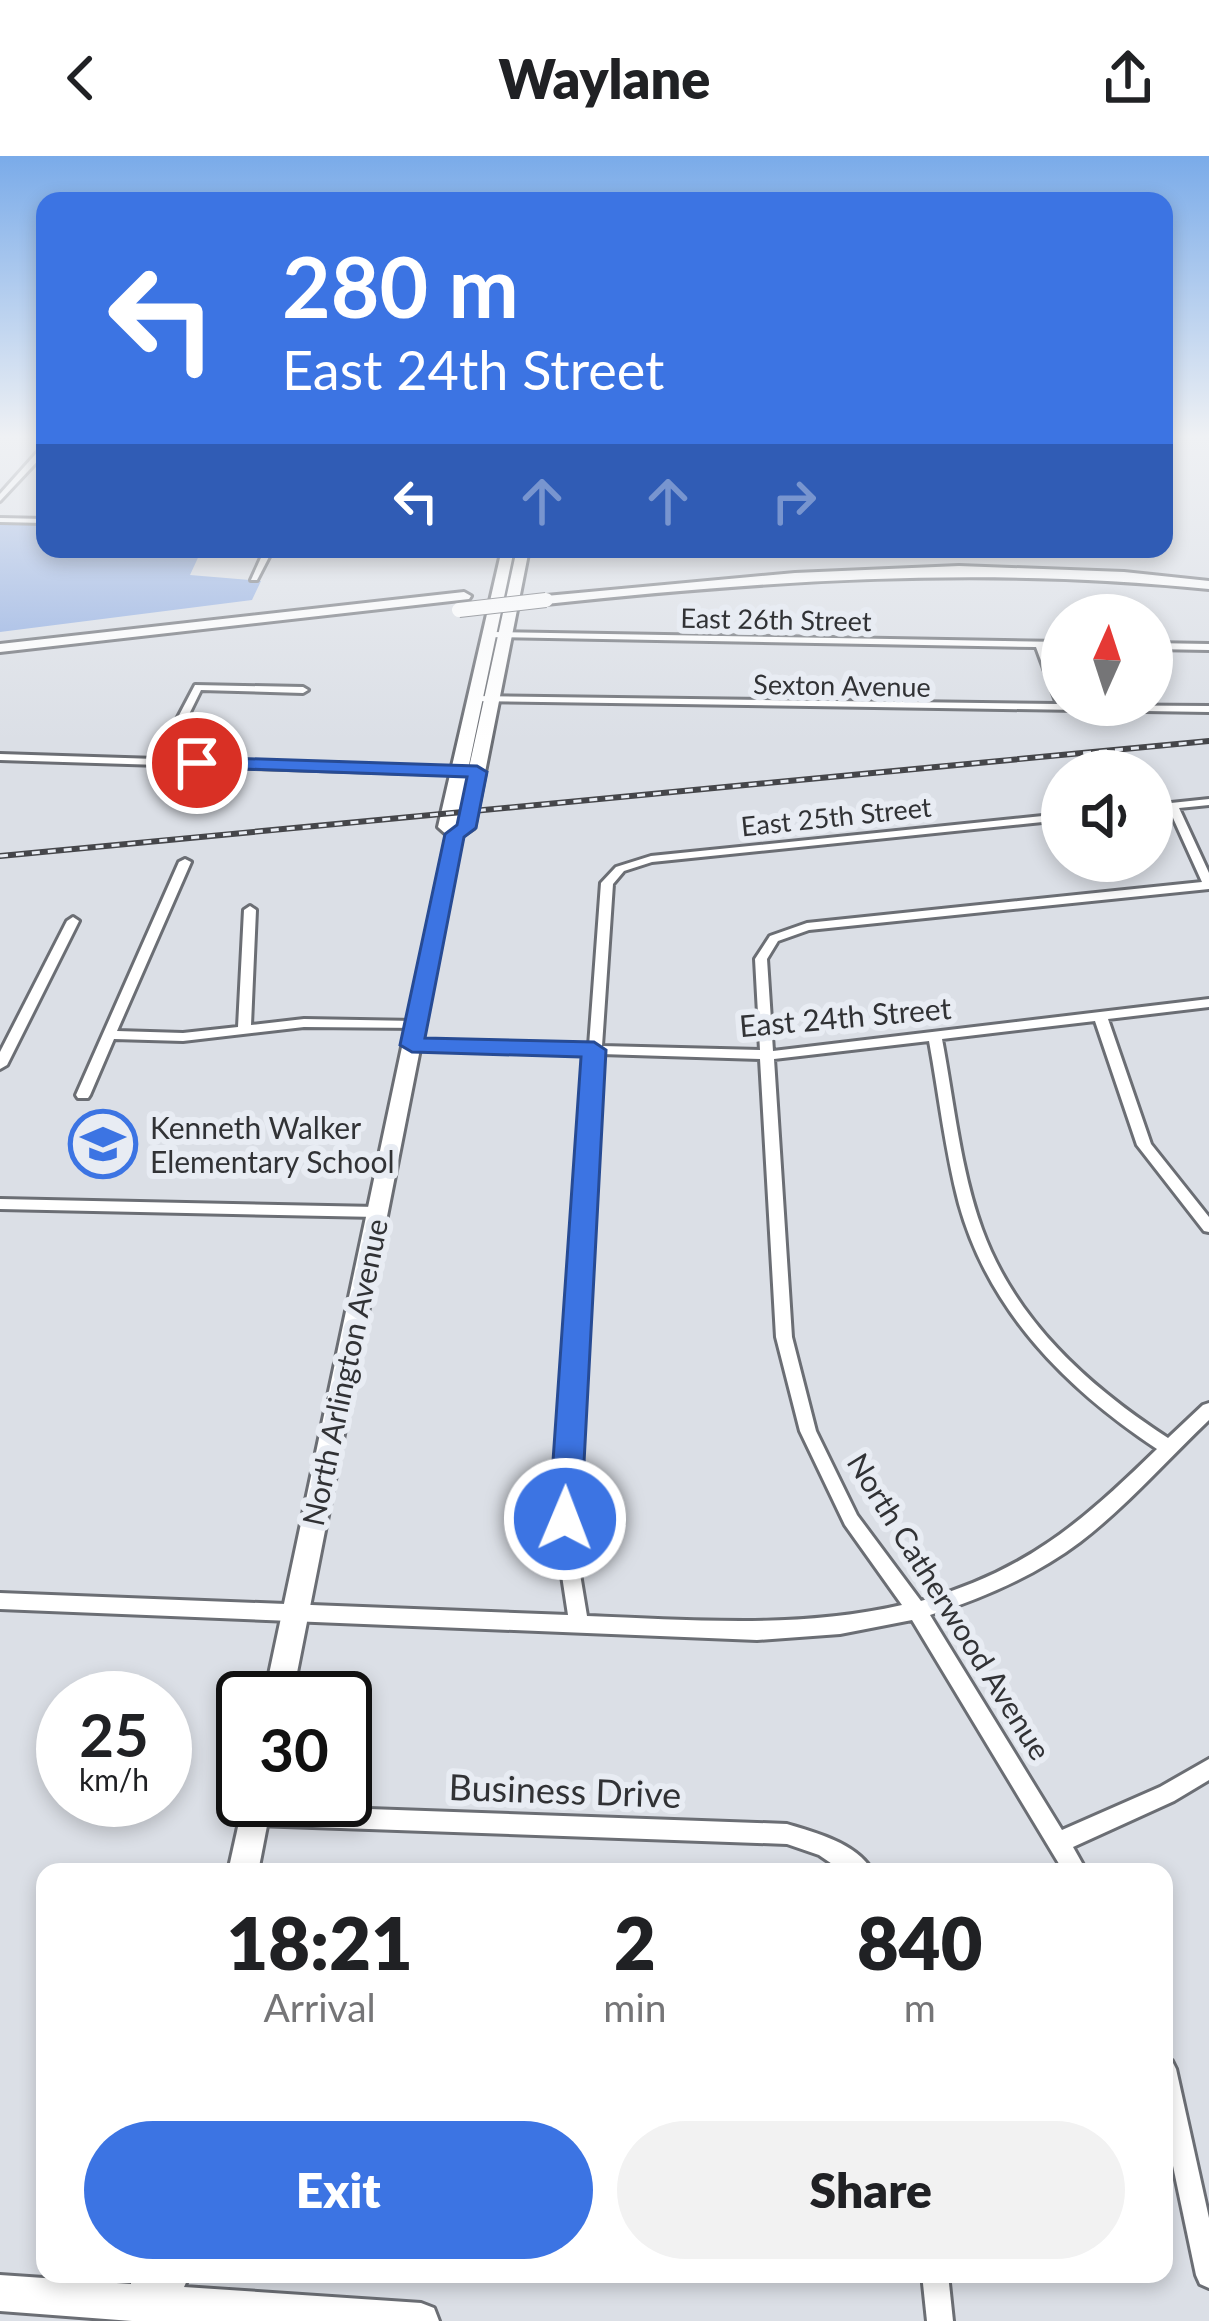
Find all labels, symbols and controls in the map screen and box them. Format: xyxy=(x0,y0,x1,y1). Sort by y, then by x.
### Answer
icon: back xyxy=(48,45,114,111)
icon: share xyxy=(1095,45,1161,111)
text: Waylane xyxy=(499,46,710,111)
text: 280 m xyxy=(282,235,519,336)
icon: left xyxy=(84,240,240,396)
text: East 24th Street xyxy=(282,337,664,402)
icon: left xyxy=(383,468,449,534)
icon: ahead xyxy=(509,468,575,534)
icon: ahead xyxy=(635,468,701,534)
icon: right xyxy=(761,468,827,534)
north arrow xyxy=(1041,594,1173,726)
map controls xyxy=(1041,594,1173,882)
street label: East 26th Street xyxy=(680,601,872,637)
street label: Sexton Avenue xyxy=(753,667,931,703)
pin xyxy=(146,712,248,814)
icon: arrive xyxy=(164,730,230,796)
button: sound xyxy=(1041,750,1173,882)
street label: East 25th Street xyxy=(739,790,933,842)
street label: East 24th Street xyxy=(738,989,953,1043)
school or university icon: Kenneth Walker Elementary School xyxy=(68,1109,138,1179)
place label: Kenneth Walker Elementary School xyxy=(150,1109,395,1179)
street label: North Arlington Avenue xyxy=(294,1215,394,1529)
street label: North Catherwood Avenue xyxy=(841,1446,1059,1766)
position arrow xyxy=(502,1456,628,1582)
speed limit sign: 30 xyxy=(216,1671,372,1827)
text: 25 xyxy=(79,1698,149,1770)
text: km/h xyxy=(79,1761,149,1797)
street label: Business Drive xyxy=(448,1764,682,1816)
text: 18:21 xyxy=(227,1899,413,1985)
text: 2 xyxy=(614,1899,656,1985)
text: 840 xyxy=(857,1899,982,1985)
text: Arrival xyxy=(263,1984,376,2030)
text: min xyxy=(603,1984,667,2030)
text: m xyxy=(904,1984,936,2030)
button: Exit xyxy=(84,2121,593,2259)
button: Share xyxy=(617,2121,1125,2259)

